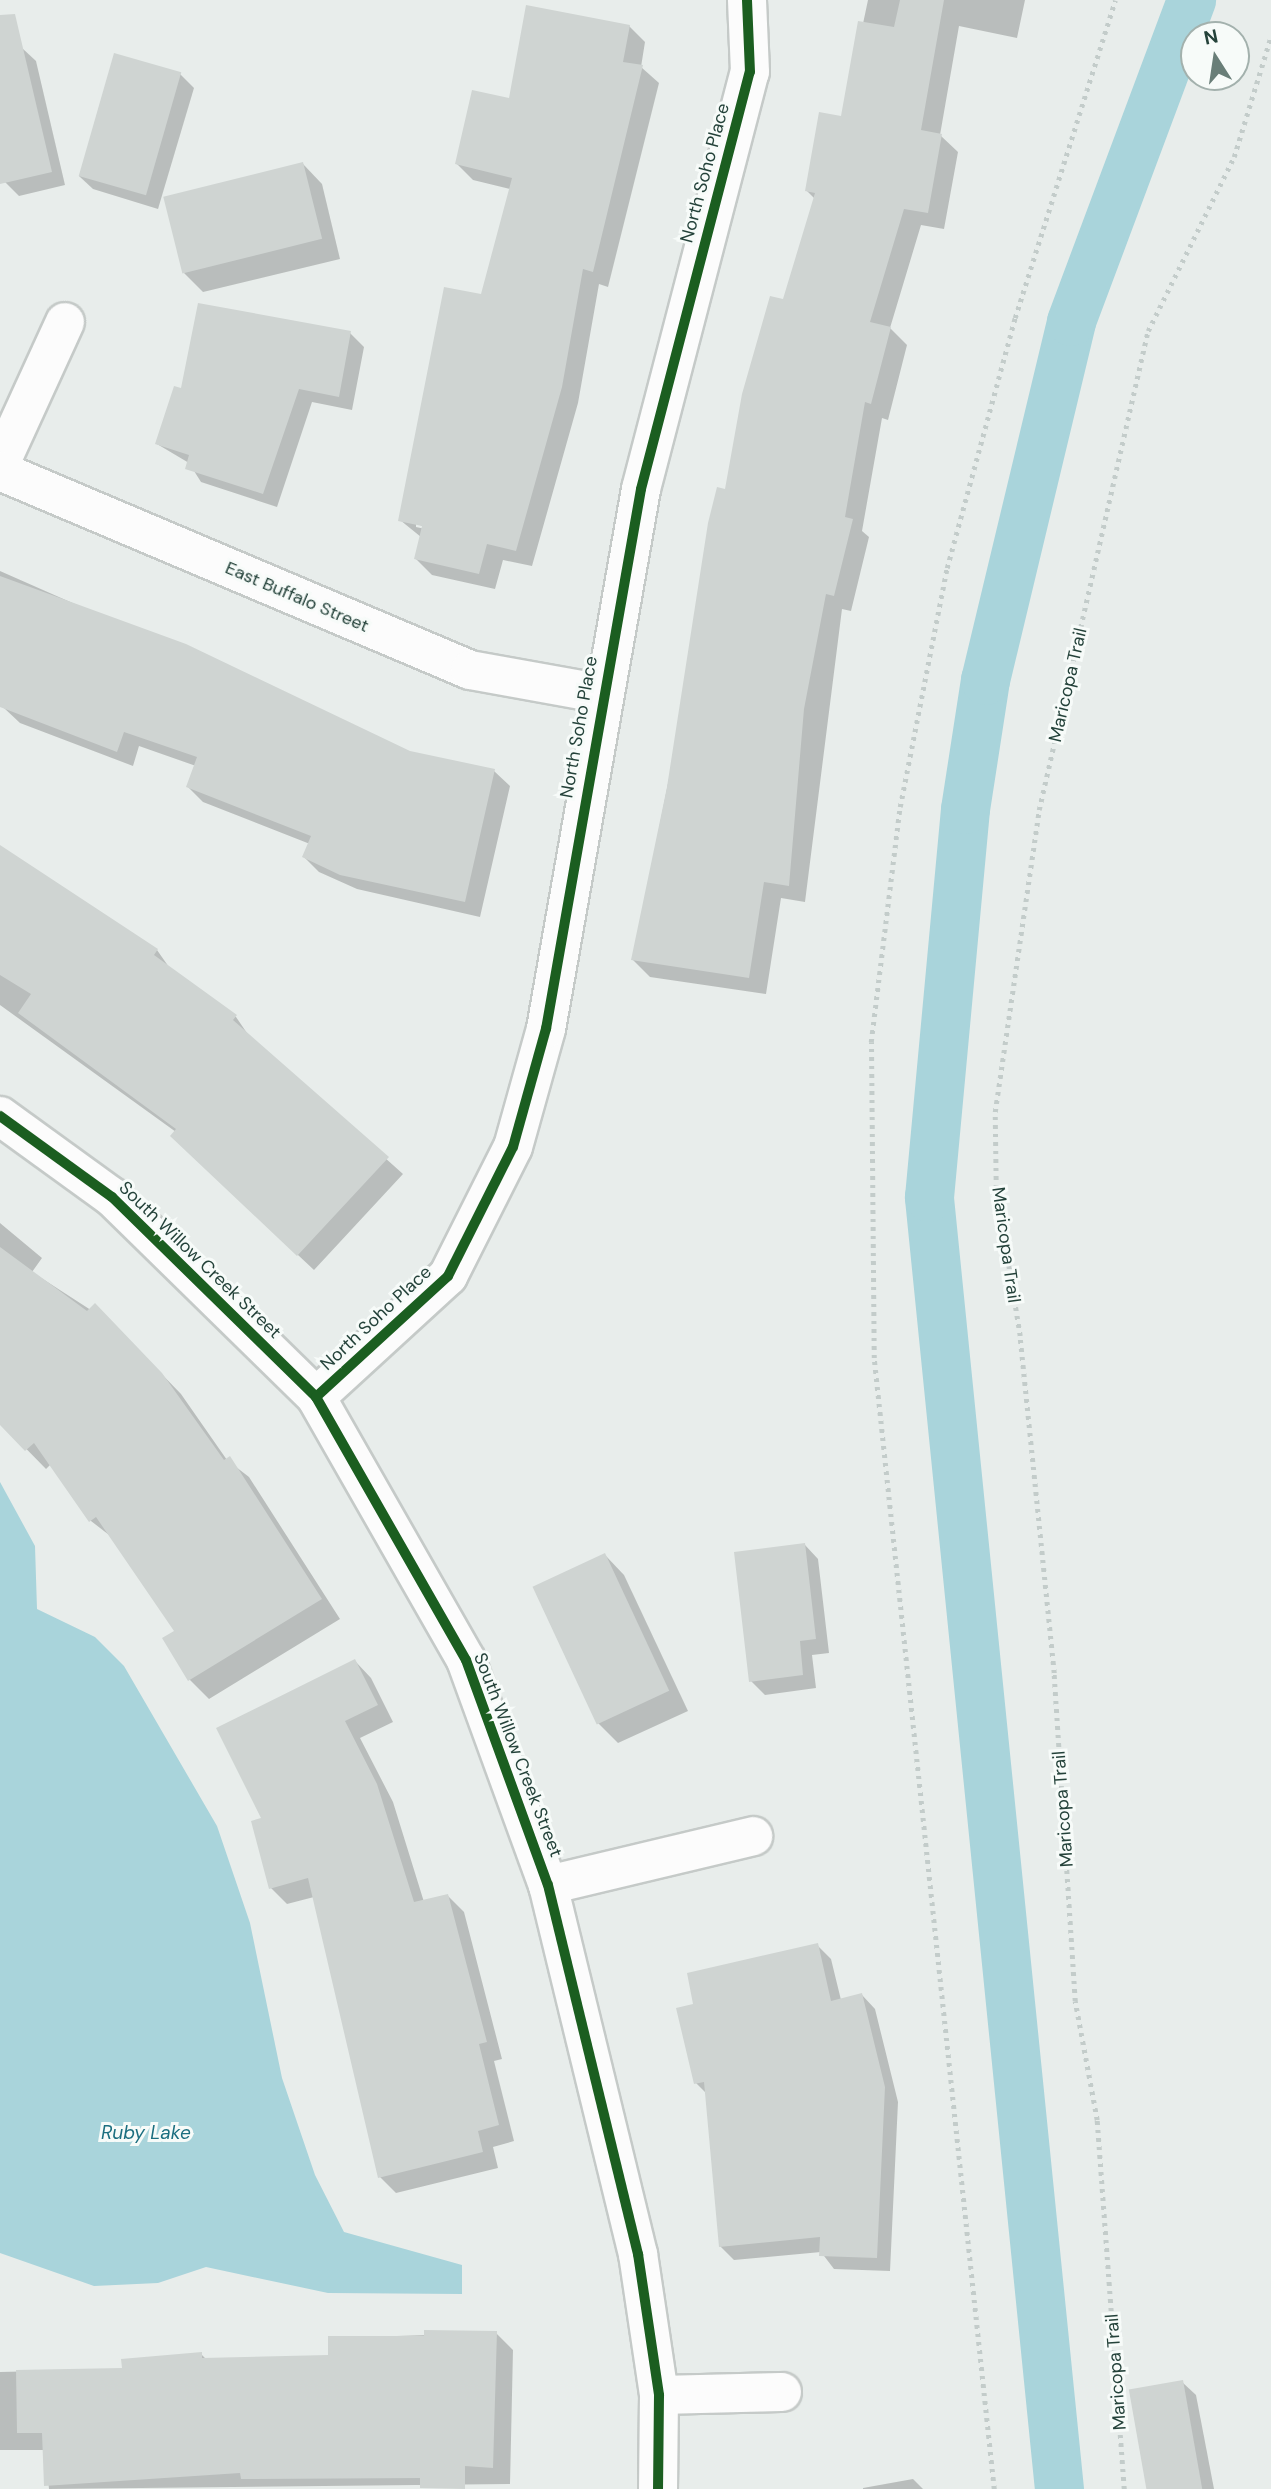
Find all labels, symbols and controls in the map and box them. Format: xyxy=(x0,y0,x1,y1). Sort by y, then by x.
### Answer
north arrow xyxy=(1180,21,1250,91)
text: N xyxy=(1202,23,1220,51)
street label: North Soho Place xyxy=(676,101,734,245)
street label: East Buffalo Street xyxy=(222,557,372,637)
street label: Maricopa Trail xyxy=(1044,626,1092,744)
street label: North Soho Place xyxy=(556,654,602,800)
street label: South Willow Creek Street xyxy=(115,1177,285,1343)
street label: Maricopa Trail xyxy=(987,1186,1025,1304)
street label: North Soho Place xyxy=(316,1261,436,1375)
street label: South Willow Creek Street xyxy=(469,1650,567,1860)
street label: Maricopa Trail xyxy=(1048,1750,1078,1868)
water label: Ruby Lake xyxy=(101,2122,191,2144)
street label: Maricopa Trail xyxy=(1101,2313,1131,2431)

